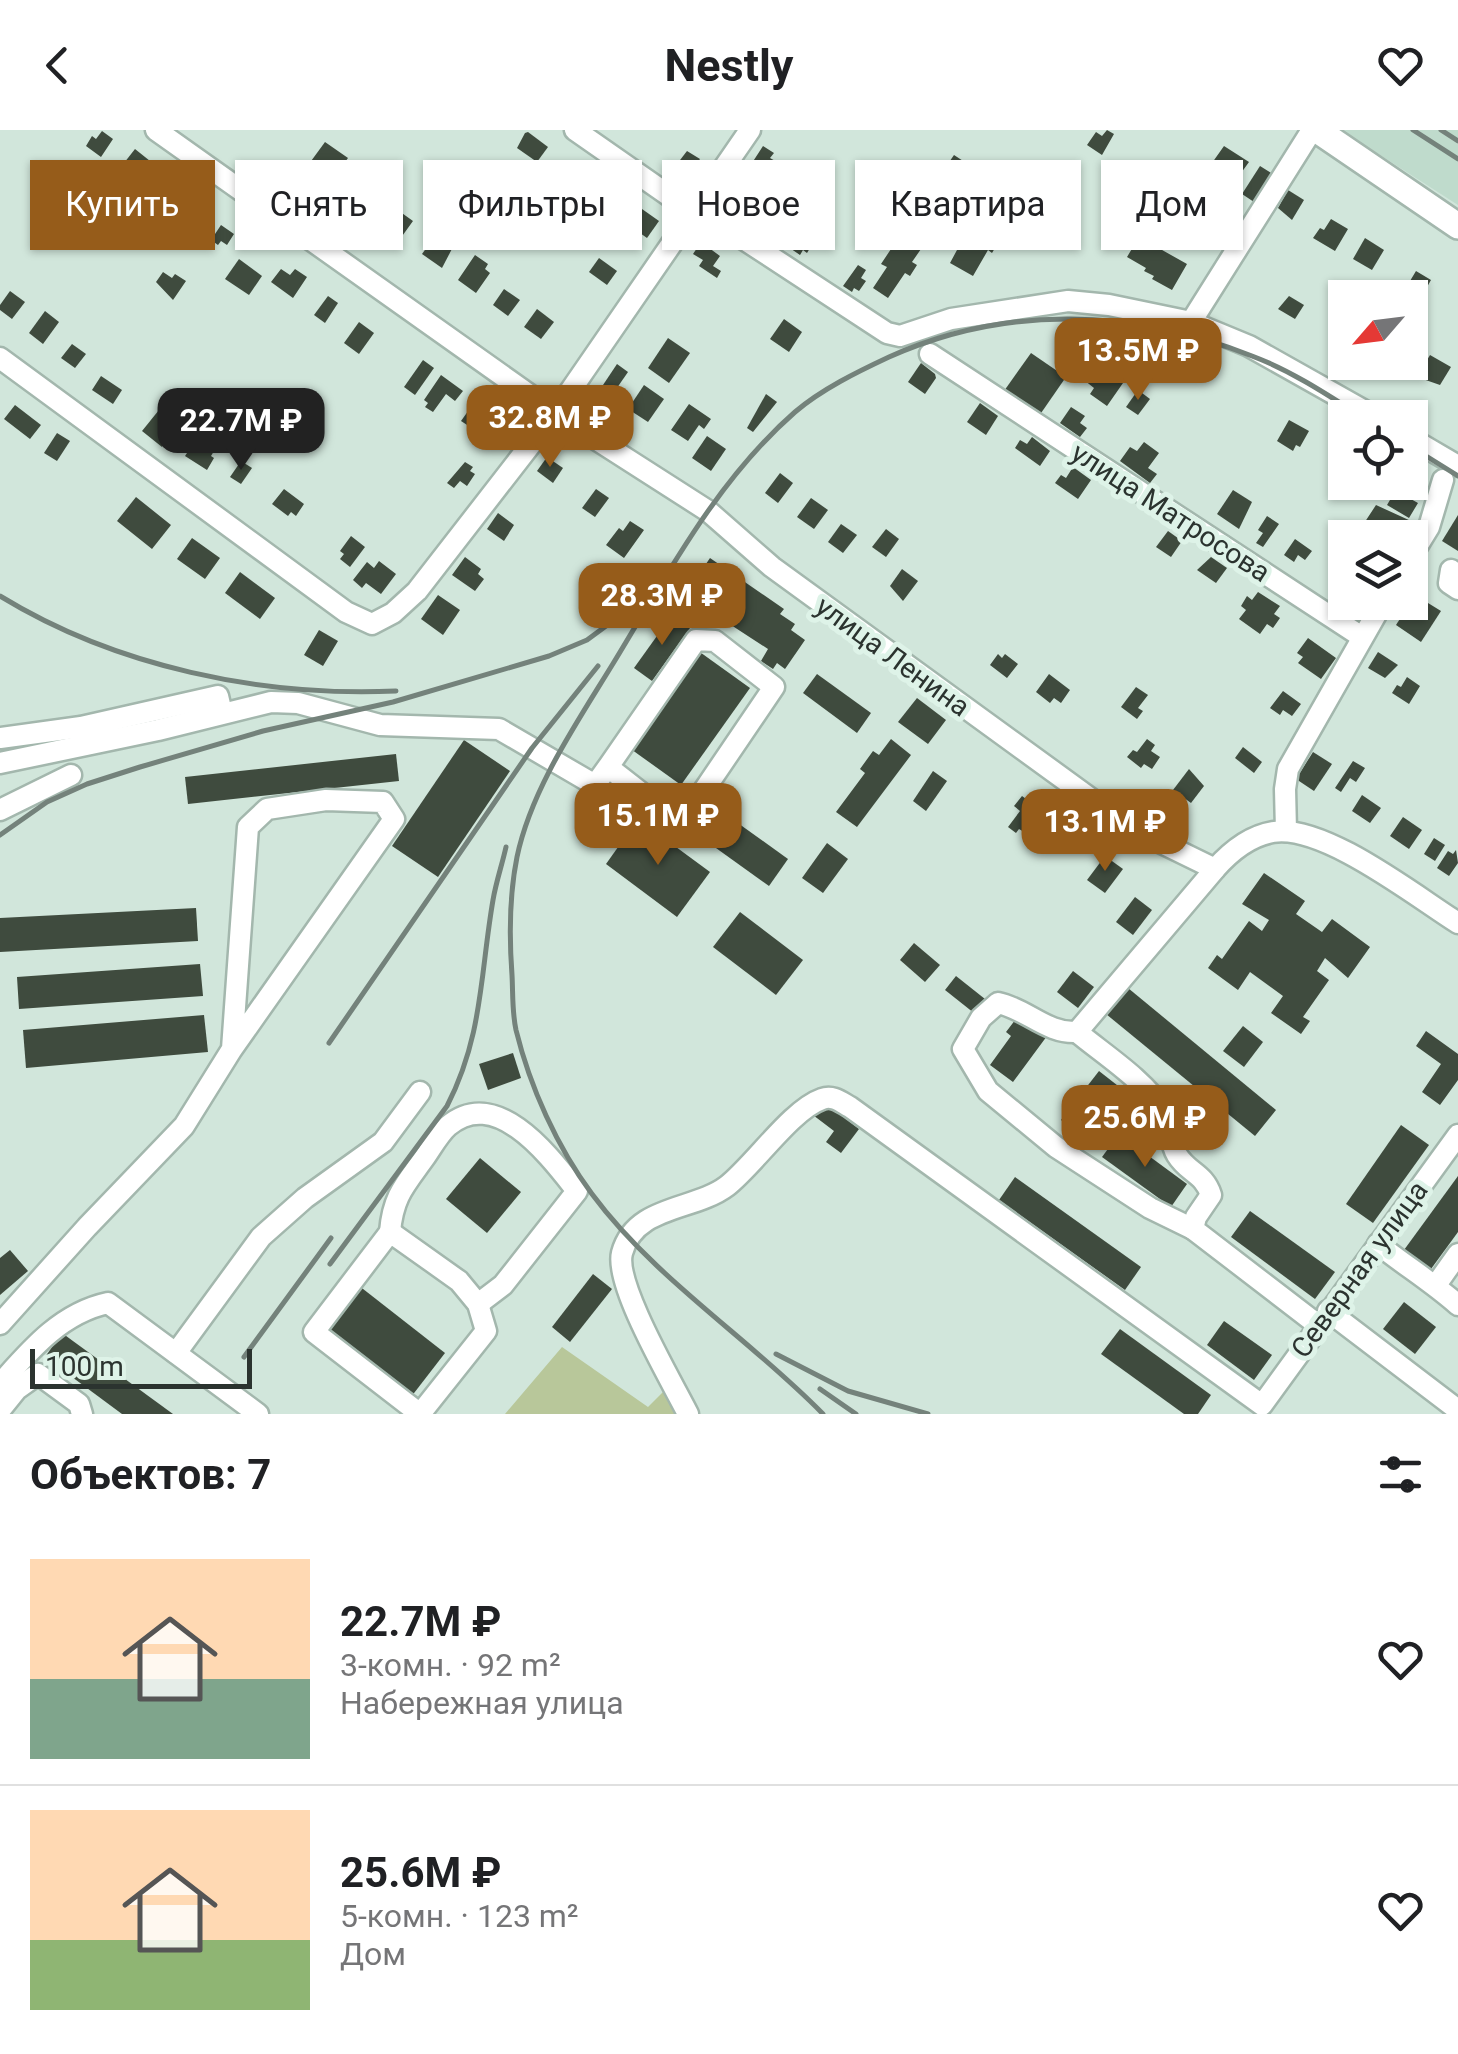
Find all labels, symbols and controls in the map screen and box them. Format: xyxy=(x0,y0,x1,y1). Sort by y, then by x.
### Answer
icon: back xyxy=(30,38,85,93)
icon: heart xyxy=(1373,38,1428,93)
text: Nestly xyxy=(665,39,793,92)
chip: Купить xyxy=(30,160,215,250)
chip: Снять xyxy=(235,160,403,250)
chip: Фильтры xyxy=(423,160,642,250)
chip: Новое xyxy=(662,160,835,250)
chip: Квартира xyxy=(855,160,1081,250)
chip: Дом xyxy=(1101,160,1243,250)
north arrow xyxy=(1328,280,1428,380)
map controls xyxy=(1328,280,1428,620)
pin: 13.5M ₽ xyxy=(1046,318,1230,403)
text: 13.5M ₽ xyxy=(1077,331,1199,369)
pin: 32.8M ₽ xyxy=(458,385,642,470)
pin: 22.7M ₽ xyxy=(149,388,333,473)
text: 32.8M ₽ xyxy=(489,398,611,436)
button: locate xyxy=(1328,400,1428,500)
text: 22.7M ₽ xyxy=(180,401,302,439)
street label: улица Матросова xyxy=(1065,436,1276,589)
button: layers xyxy=(1328,520,1428,620)
pin: 28.3M ₽ xyxy=(570,563,754,648)
text: 28.3M ₽ xyxy=(601,576,723,614)
street label: улица Ленина xyxy=(809,590,976,723)
pin: 15.1M ₽ xyxy=(566,783,750,868)
pin: 13.1M ₽ xyxy=(1013,789,1197,874)
text: 15.1M ₽ xyxy=(597,796,719,834)
text: 13.1M ₽ xyxy=(1044,802,1166,840)
pin: 25.6M ₽ xyxy=(1053,1085,1237,1170)
text: 25.6M ₽ xyxy=(1084,1098,1206,1136)
street label: Северная улица xyxy=(1284,1175,1435,1364)
scale bar xyxy=(30,1344,252,1388)
text: 100 m xyxy=(45,1350,124,1383)
icon: filters xyxy=(1373,1447,1428,1502)
text: Объектов: 7 xyxy=(30,1450,271,1499)
text: 22.7M ₽ xyxy=(340,1597,501,1646)
icon: home xyxy=(110,1599,230,1719)
icon: heart xyxy=(1373,1632,1428,1687)
text: 3-комн. · 92 m² xyxy=(340,1646,561,1684)
text: Набережная улица xyxy=(340,1684,624,1722)
text: 25.6M ₽ xyxy=(340,1848,501,1897)
icon: home xyxy=(110,1850,230,1970)
icon: heart xyxy=(1373,1883,1428,1938)
text: 5-комн. · 123 m² xyxy=(340,1897,579,1935)
text: Дом xyxy=(340,1935,406,1973)

